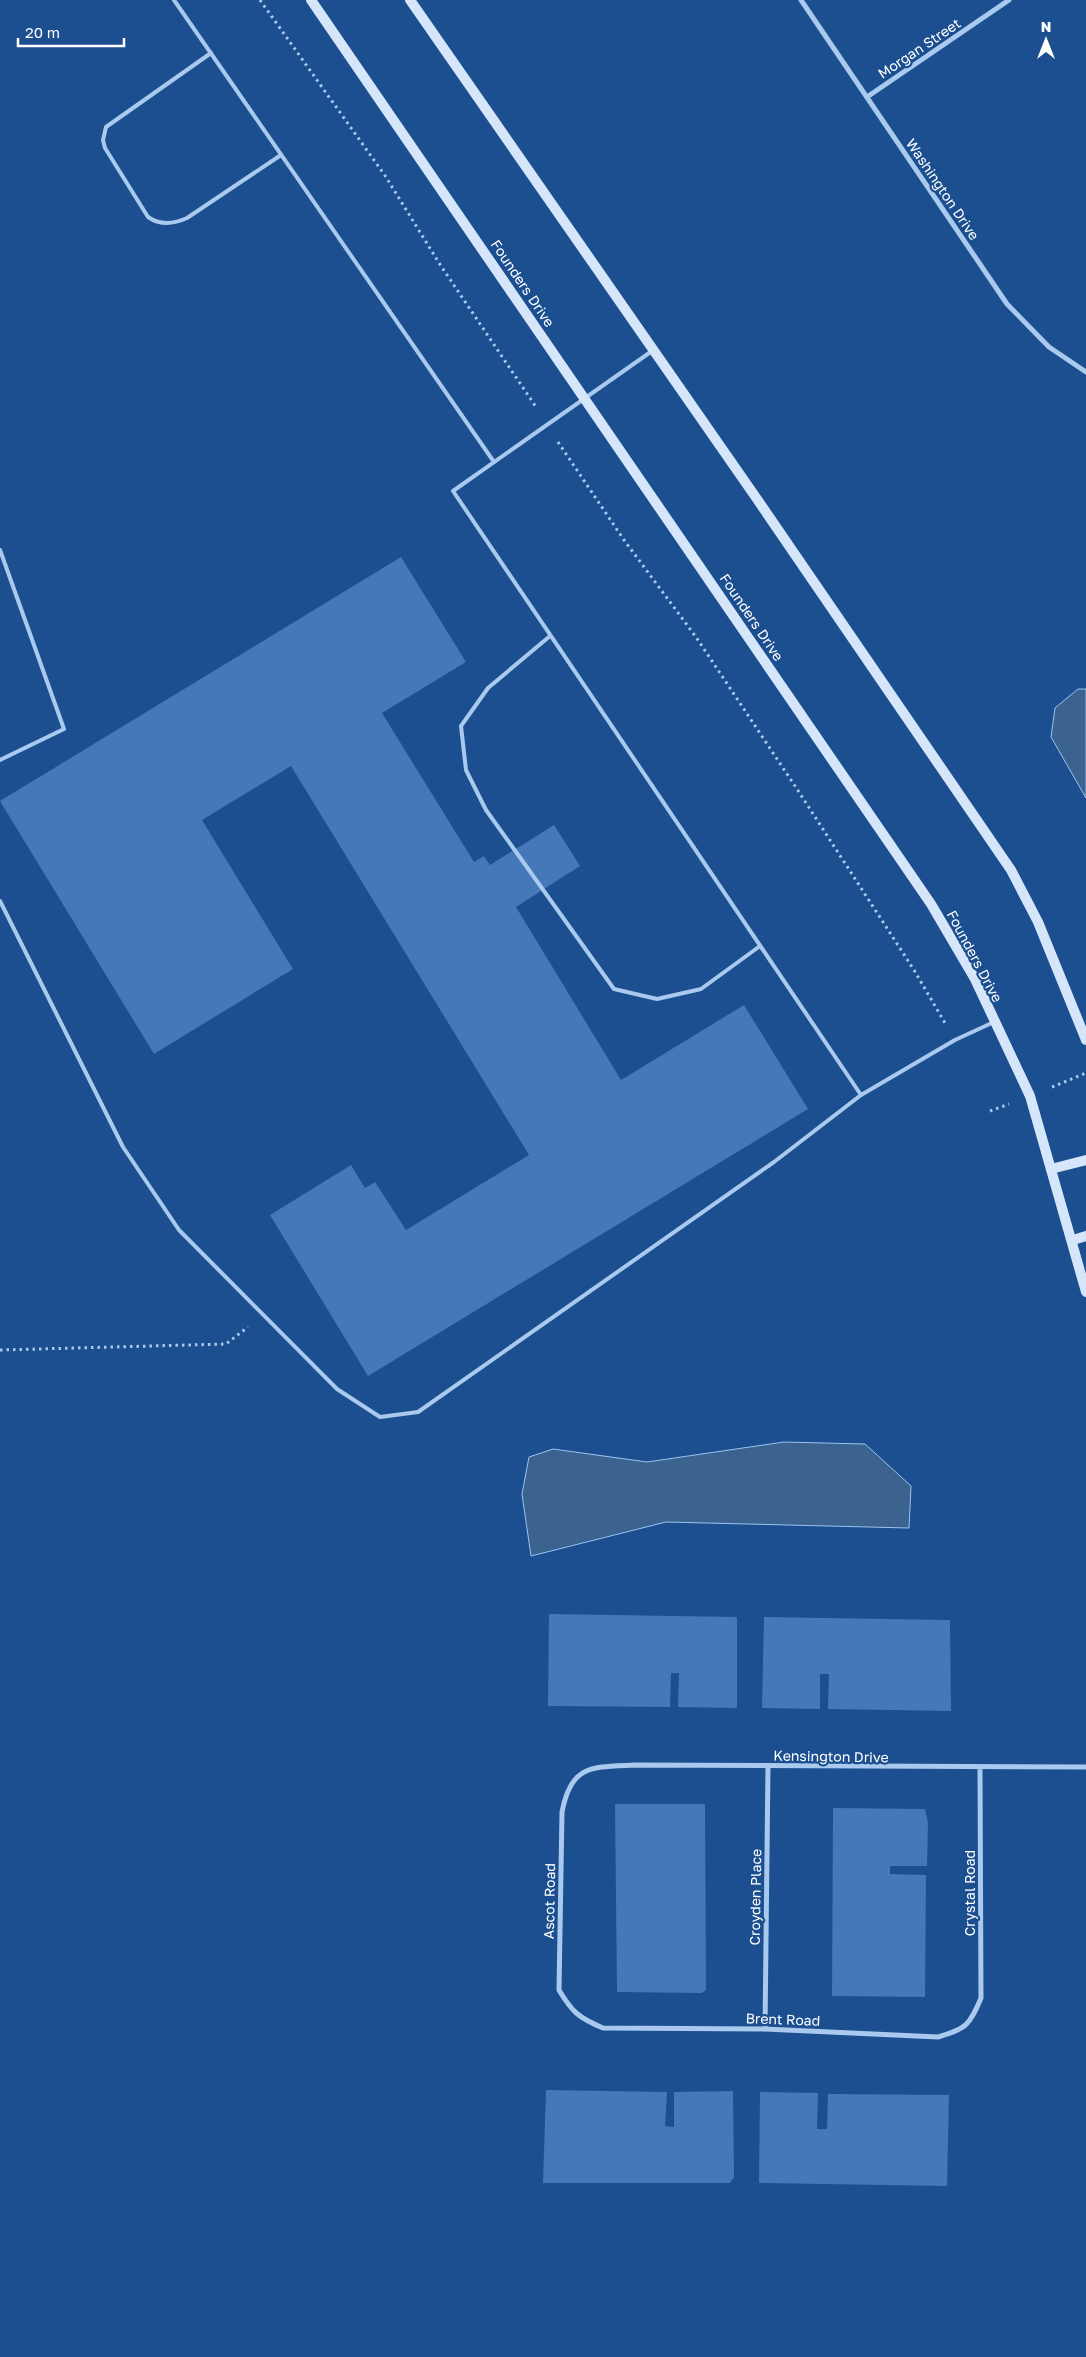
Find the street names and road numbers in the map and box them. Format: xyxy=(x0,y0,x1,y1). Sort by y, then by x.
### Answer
street label: Morgan Street xyxy=(875,14,963,82)
street label: Washington Drive xyxy=(903,135,983,243)
street label: Founders Drive xyxy=(488,236,558,330)
street label: Founders Drive xyxy=(717,570,787,664)
street label: Founders Drive xyxy=(944,907,1006,1005)
street label: Kensington Drive xyxy=(773,1746,889,1766)
street label: Croyden Place xyxy=(746,1849,764,1945)
street label: Crystal Road xyxy=(961,1850,978,1936)
street label: Ascot Road xyxy=(540,1863,558,1939)
street label: Brent Road xyxy=(745,2009,821,2029)

